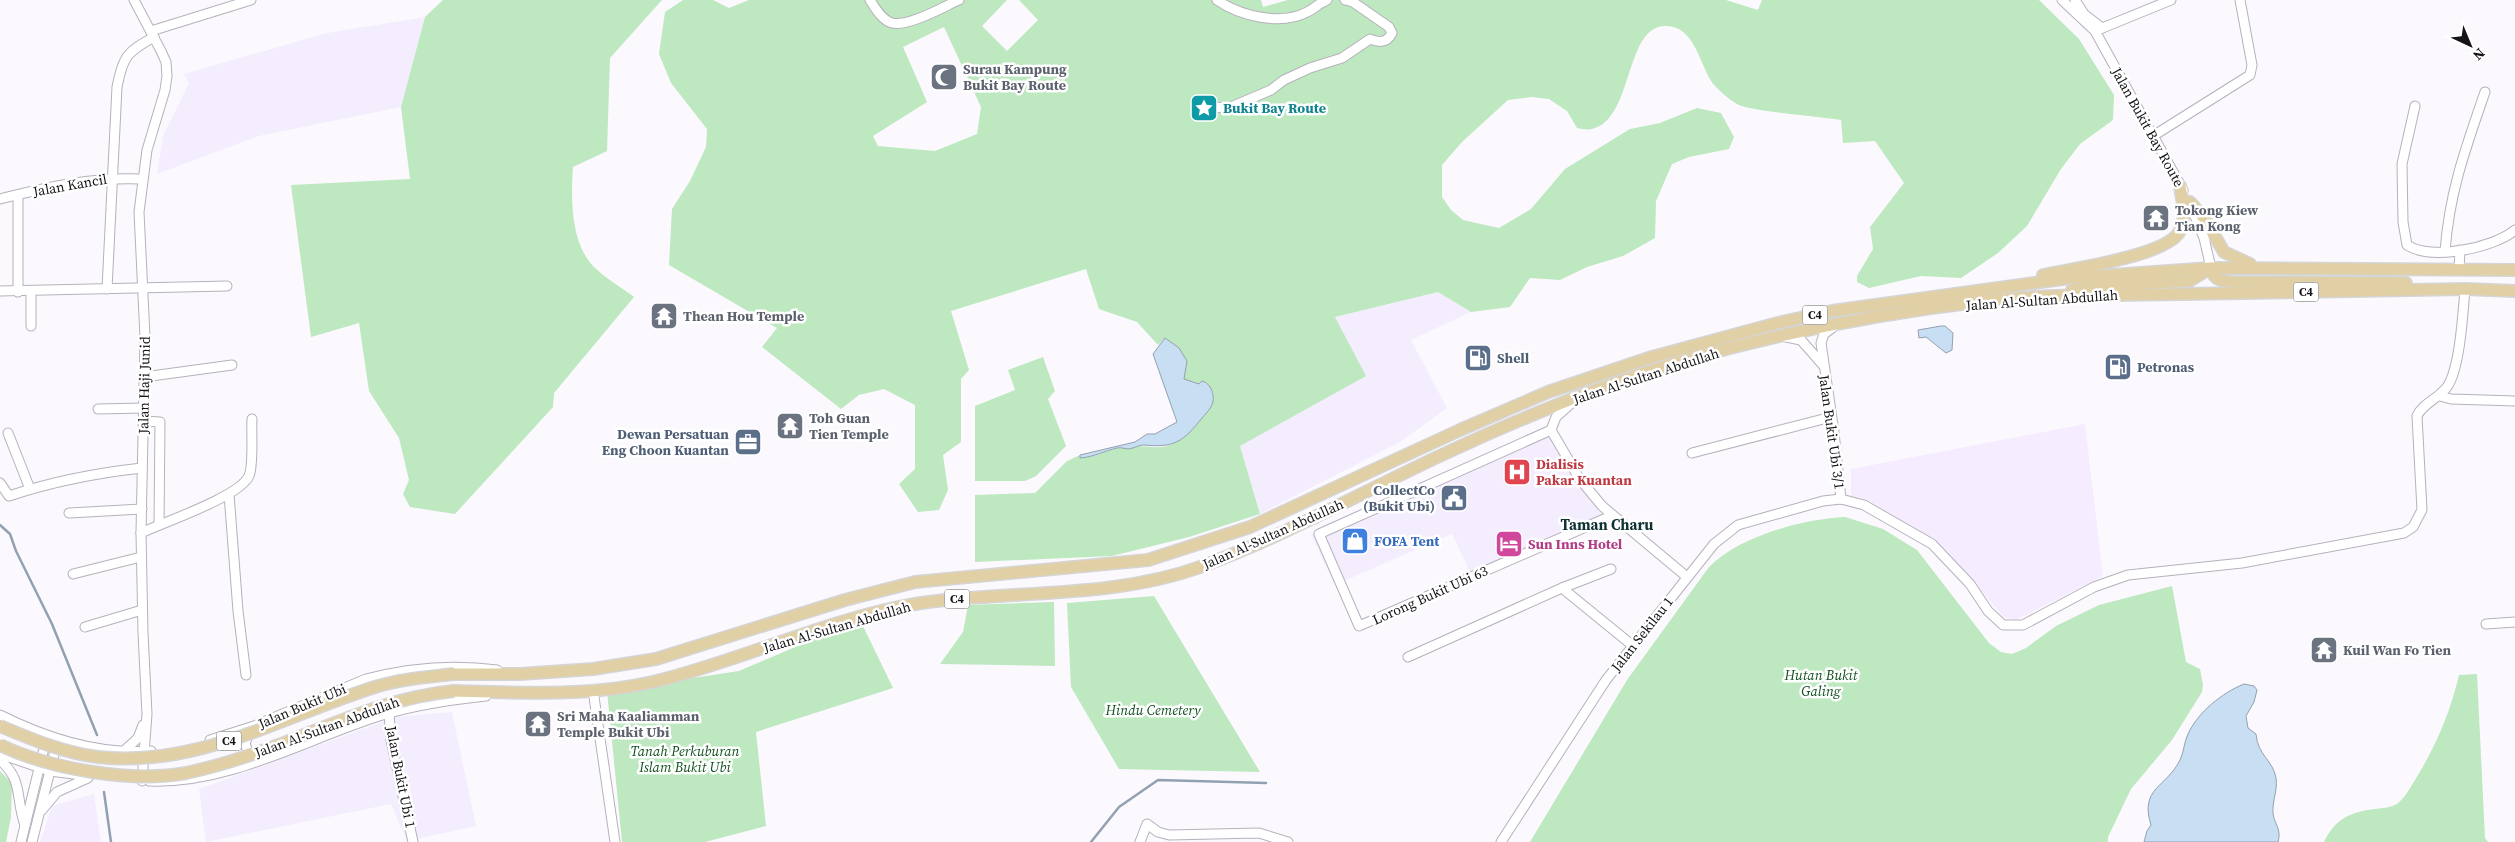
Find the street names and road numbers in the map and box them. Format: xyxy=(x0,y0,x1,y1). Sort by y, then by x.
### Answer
street label: Jalan Bukit Bay Route xyxy=(2106,63,2189,190)
street label: Jalan Kancil xyxy=(30,169,109,202)
road number: C4 xyxy=(2294,282,2318,302)
street label: Jalan Al-Sultan Abdullah xyxy=(1964,285,2119,315)
road number: C4 xyxy=(1802,306,1828,324)
street label: Jalan Haji Junid xyxy=(133,336,155,435)
street label: Jalan Al-Sultan Abdullah xyxy=(1569,343,1722,409)
street label: Jalan Bukit Ubi 3/1 xyxy=(1814,372,1850,491)
street label: Jalan Al-Sultan Abdullah xyxy=(1198,494,1347,575)
street label: Lorong Bukit Ubi 63 xyxy=(1369,561,1491,629)
road number: C4 xyxy=(944,590,970,608)
street label: Jalan Sekilau 1 xyxy=(1606,592,1678,677)
street label: Jalan Al-Sultan Abdullah xyxy=(760,596,913,658)
street label: Jalan Bukit Ubi xyxy=(254,679,349,734)
street label: Jalan Al-Sultan Abdullah xyxy=(251,692,402,763)
street label: Jalan Bukit Ubi 1 xyxy=(381,723,421,830)
road number: C4 xyxy=(216,731,242,750)

